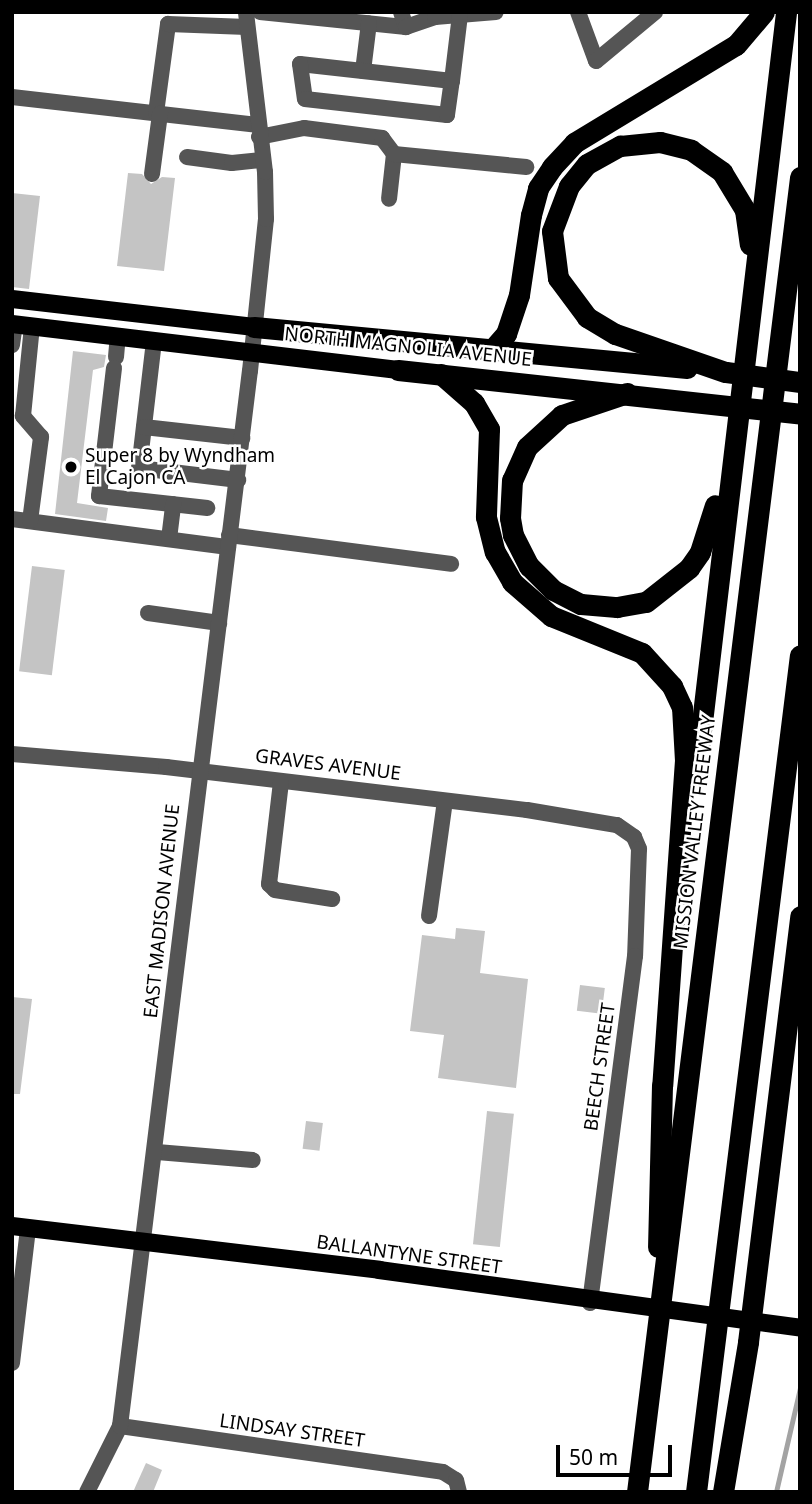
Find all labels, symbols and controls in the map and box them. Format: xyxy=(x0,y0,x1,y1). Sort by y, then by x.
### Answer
street label: NORTH MAGNOLIA AVENUE xyxy=(283,323,533,371)
place label: Super 8 by Wyndham El Cajon CA xyxy=(85,445,275,489)
marker: Super 8 by Wyndham El Cajon CA xyxy=(63,459,79,475)
street label: MISSION VALLEY FREEWAY xyxy=(669,714,721,950)
street label: GRAVES AVENUE xyxy=(254,745,402,785)
street label: EAST MADISON AVENUE xyxy=(139,803,185,1019)
street label: BEECH STREET xyxy=(580,1002,620,1132)
street label: BALLANTYNE STREET xyxy=(315,1231,503,1279)
street label: LINDSAY STREET xyxy=(218,1410,366,1452)
scale bar xyxy=(560,1430,676,1474)
text: 50 m xyxy=(569,1443,618,1471)

